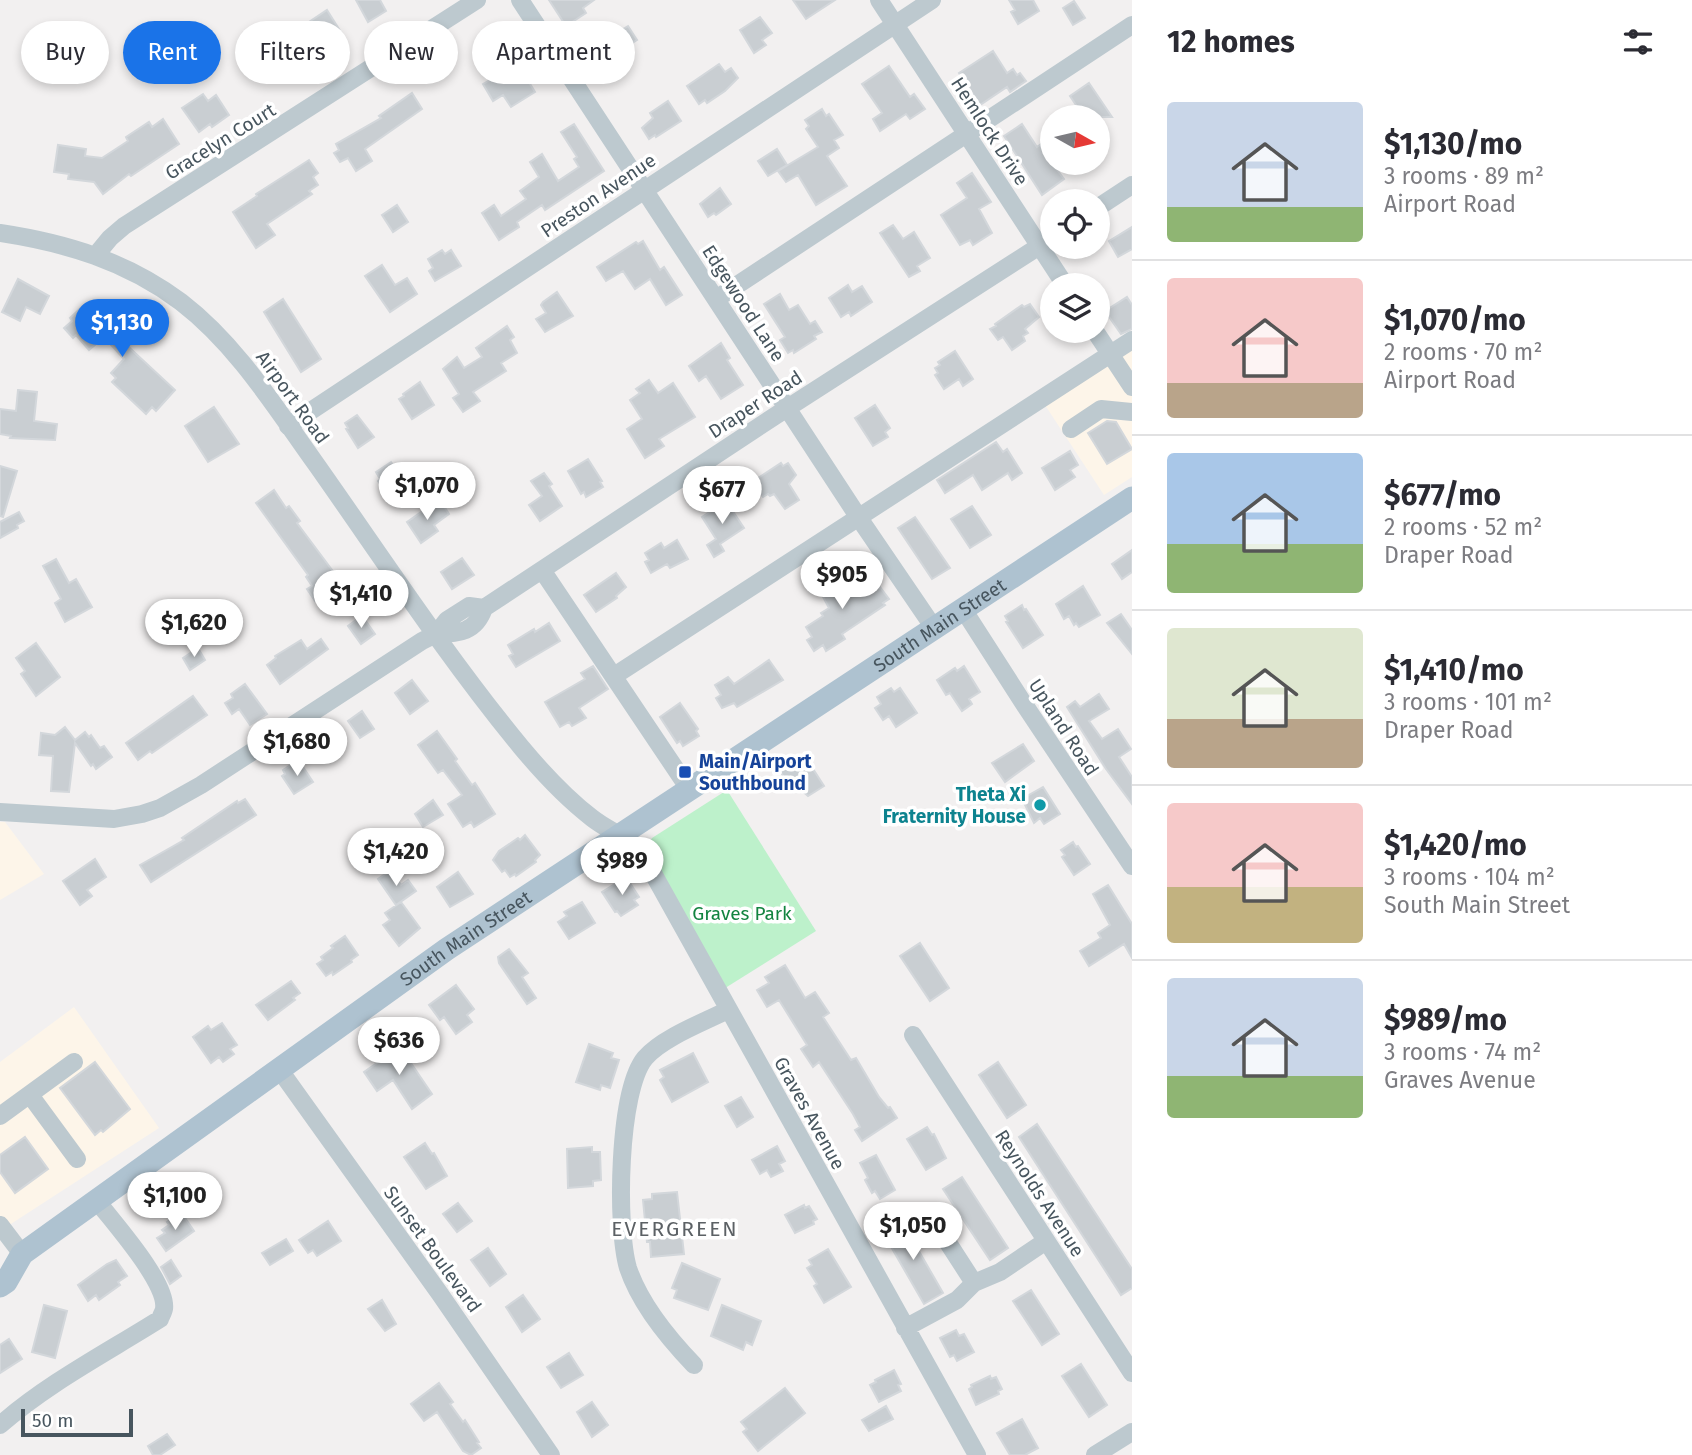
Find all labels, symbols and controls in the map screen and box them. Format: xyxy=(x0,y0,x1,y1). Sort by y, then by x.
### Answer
chip: Buy xyxy=(21,21,109,84)
chip: Rent xyxy=(123,21,221,84)
chip: Filters xyxy=(235,21,350,84)
chip: New xyxy=(364,21,458,84)
chip: Apartment xyxy=(472,21,635,84)
icon: filters xyxy=(1619,23,1657,61)
text: 12 homes xyxy=(1167,24,1295,60)
street label: Hemlock Drive xyxy=(946,73,1033,190)
street label: Gracelyn Court xyxy=(161,98,280,184)
north arrow xyxy=(1040,105,1110,175)
map controls xyxy=(1040,105,1110,343)
text: $1,130/mo xyxy=(1384,126,1522,162)
icon: home xyxy=(1223,130,1307,214)
street label: Preston Avenue xyxy=(536,149,660,242)
text: 3 rooms · 89 m² xyxy=(1384,162,1544,190)
button: locate xyxy=(1040,189,1110,259)
text: Airport Road xyxy=(1384,190,1516,218)
street label: Edgewood Lane xyxy=(697,241,790,366)
button: layers xyxy=(1040,273,1110,343)
pin: $1,130 xyxy=(65,300,179,359)
text: $1,070/mo xyxy=(1384,302,1526,338)
icon: home xyxy=(1223,306,1307,390)
text: $1,130 xyxy=(91,308,153,336)
text: 2 rooms · 70 m² xyxy=(1384,338,1542,366)
street label: Airport Road xyxy=(251,346,334,448)
street label: Draper Road xyxy=(704,366,806,443)
text: Airport Road xyxy=(1384,366,1516,394)
pin: $1,070 xyxy=(370,462,484,522)
pin: $677 xyxy=(681,466,763,526)
text: $1,070 xyxy=(395,471,459,499)
text: $677 xyxy=(699,475,745,503)
text: $677/mo xyxy=(1384,477,1501,513)
icon: home xyxy=(1223,481,1307,565)
text: 2 rooms · 52 m² xyxy=(1384,513,1542,541)
text: Draper Road xyxy=(1384,541,1514,569)
pin: $905 xyxy=(801,552,883,611)
text: $905 xyxy=(817,560,867,588)
pin: $1,410 xyxy=(304,570,418,630)
street label: South Main Street xyxy=(869,573,1010,677)
text: $1,410 xyxy=(330,579,392,607)
pin: $1,620 xyxy=(137,600,251,659)
text: $1,620 xyxy=(161,608,227,636)
text: $1,410/mo xyxy=(1384,652,1524,688)
icon: home xyxy=(1223,656,1307,740)
street label: Upland Road xyxy=(1024,674,1103,780)
text: 3 rooms · 101 m² xyxy=(1384,688,1552,716)
text: Draper Road xyxy=(1384,716,1514,744)
pin: $1,680 xyxy=(240,718,354,778)
text: $1,680 xyxy=(263,727,331,755)
place label: Main/Airport Southbound xyxy=(699,750,812,795)
marker: Main/Airport Southbound xyxy=(677,764,693,780)
place label: Theta Xi Fraternity House xyxy=(883,783,1026,828)
marker: Theta Xi Fraternity House xyxy=(1032,797,1048,813)
text: $1,420/mo xyxy=(1384,827,1527,863)
pin: $1,420 xyxy=(339,828,453,888)
icon: home xyxy=(1223,831,1307,915)
text: $1,420 xyxy=(363,837,429,865)
pin: $989 xyxy=(581,838,663,897)
text: $989 xyxy=(596,846,648,874)
text: 3 rooms · 104 m² xyxy=(1384,863,1555,891)
street label: South Main Street xyxy=(396,886,536,991)
text: South Main Street xyxy=(1384,891,1570,919)
park label: Graves Park xyxy=(692,902,792,925)
text: $989/mo xyxy=(1384,1002,1507,1038)
icon: home xyxy=(1223,1006,1307,1090)
pin: $636 xyxy=(358,1018,440,1077)
text: $636 xyxy=(374,1026,424,1054)
text: 3 rooms · 74 m² xyxy=(1384,1038,1541,1066)
street label: Graves Avenue xyxy=(769,1053,850,1174)
text: Graves Avenue xyxy=(1384,1066,1536,1094)
street label: Reynolds Avenue xyxy=(990,1125,1089,1261)
pin: $1,100 xyxy=(118,1172,232,1232)
text: $1,100 xyxy=(143,1181,207,1209)
street label: Sunset Boulevard xyxy=(379,1182,486,1317)
pin: $1,050 xyxy=(856,1202,970,1262)
text: $1,050 xyxy=(880,1211,946,1239)
district label: EVERGREEN xyxy=(611,1216,739,1242)
scale bar xyxy=(21,1406,133,1438)
text: 50 m xyxy=(32,1409,73,1432)

